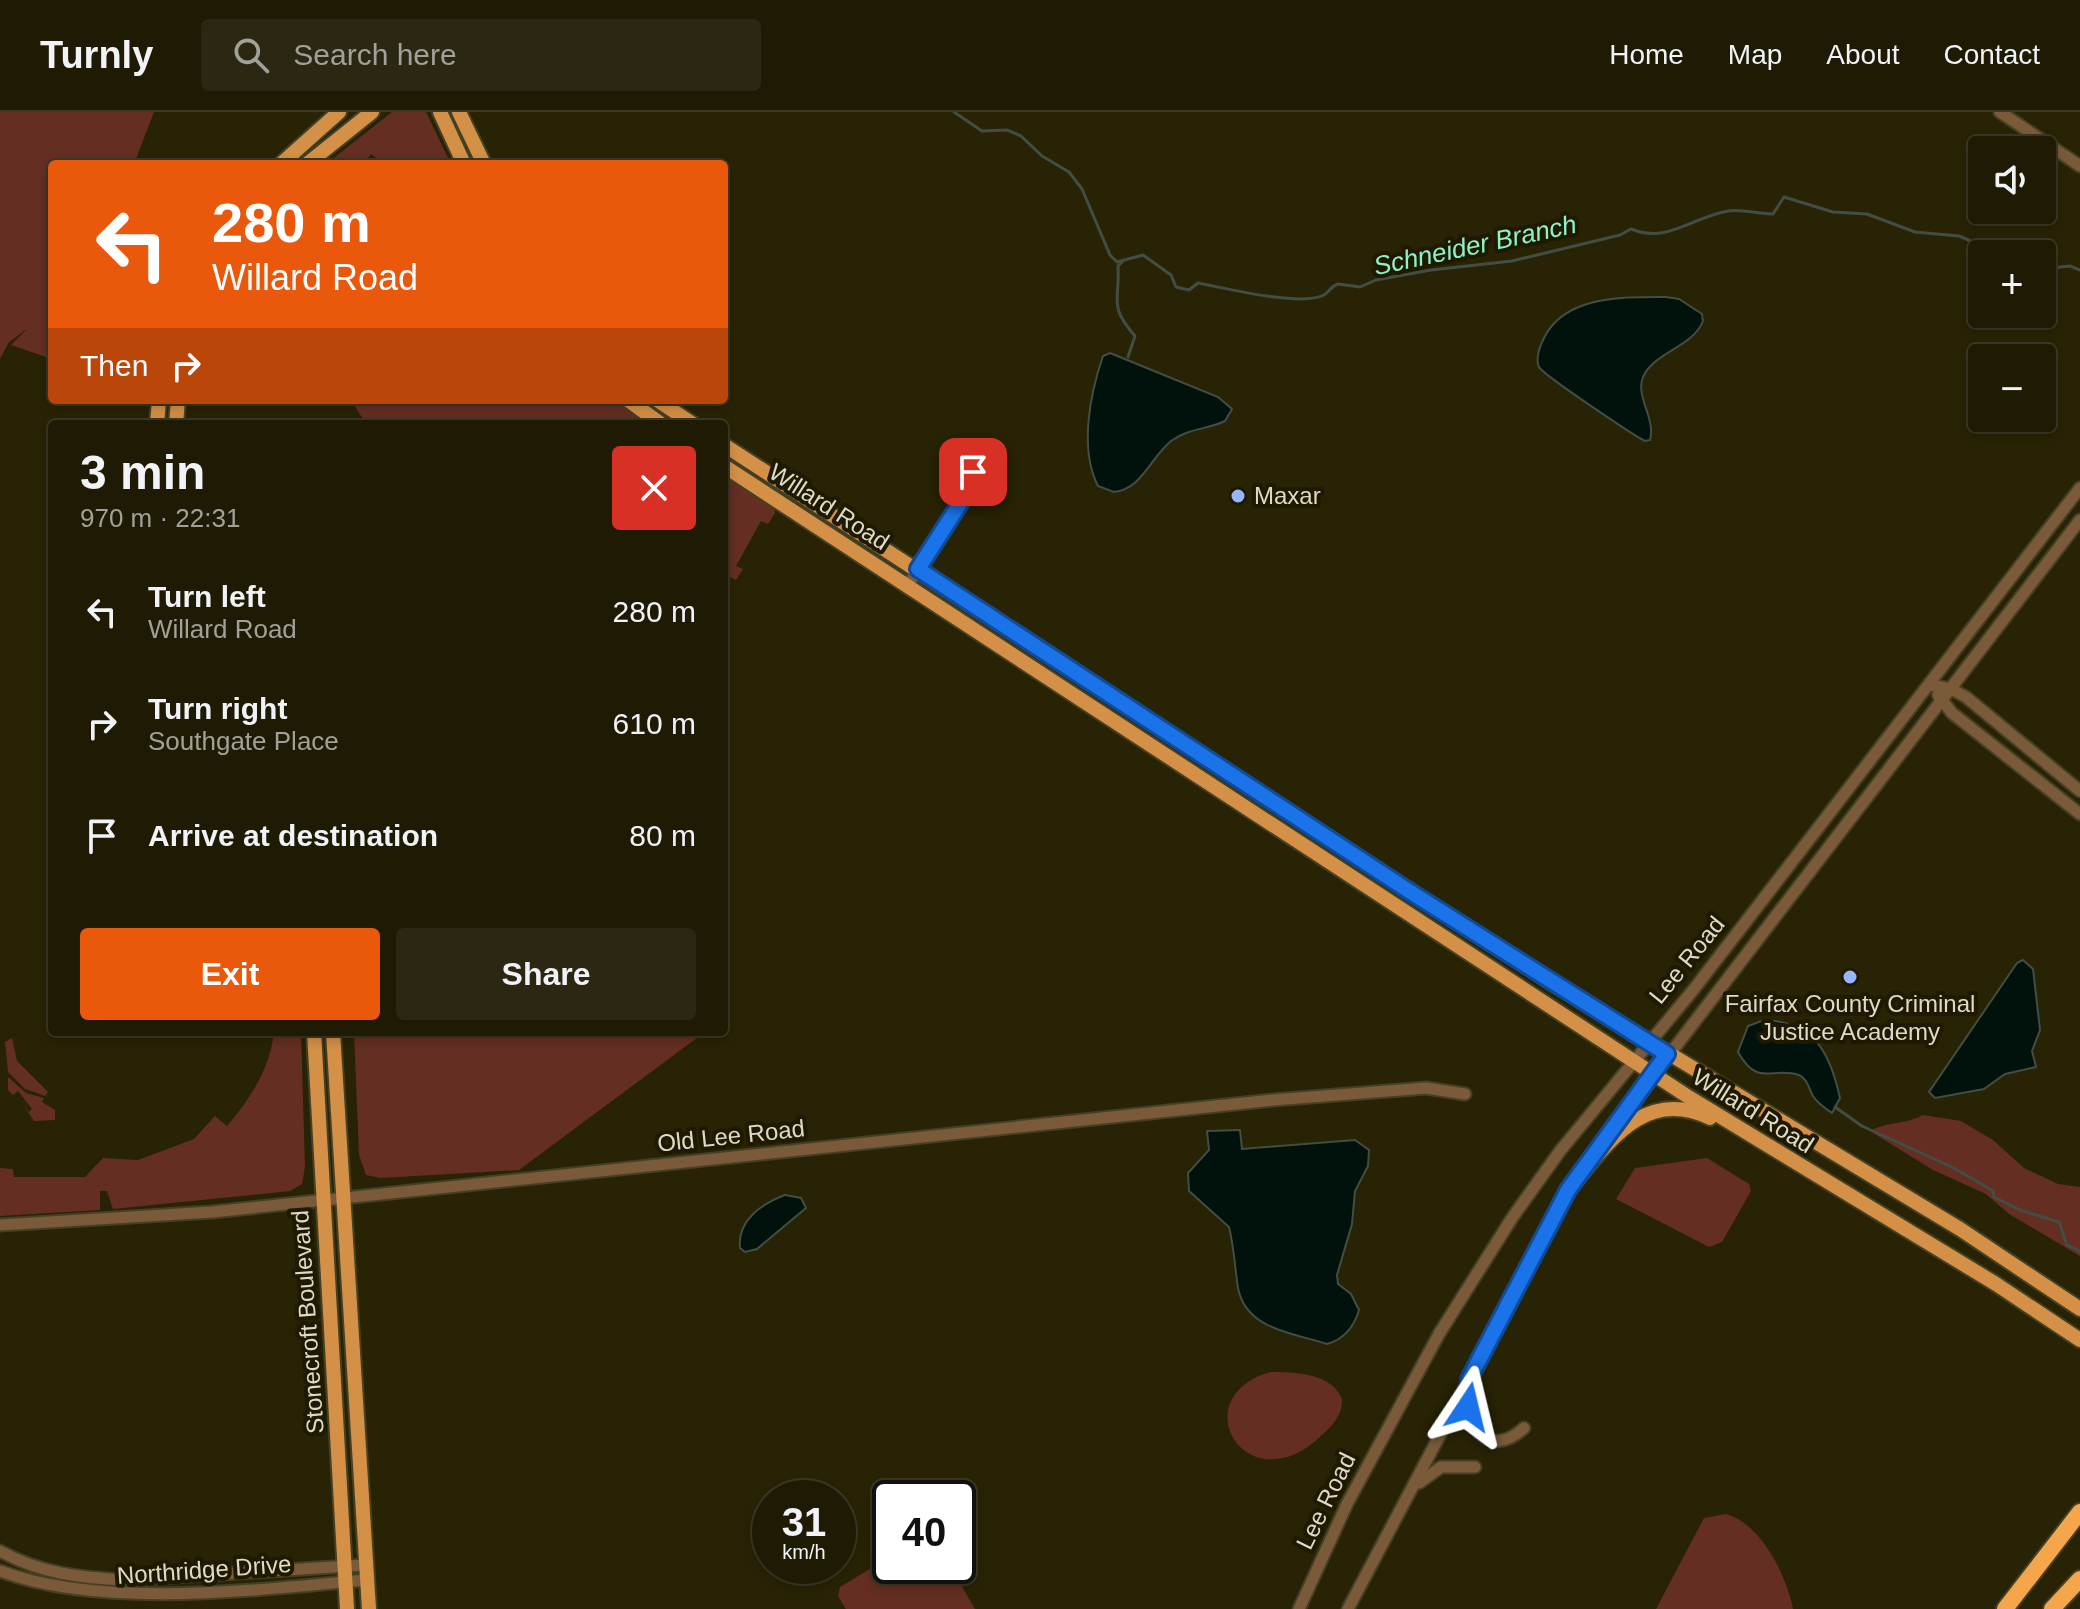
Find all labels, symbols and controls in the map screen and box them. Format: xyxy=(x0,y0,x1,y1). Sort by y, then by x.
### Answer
search box xyxy=(201,19,761,91)
icon: search xyxy=(229,33,273,77)
text: Turnly xyxy=(40,34,153,76)
text: Search here xyxy=(293,38,457,71)
text: Home xyxy=(1609,39,1684,70)
text: Map xyxy=(1728,39,1782,70)
text: About xyxy=(1826,39,1900,70)
text: Contact xyxy=(1944,39,2040,70)
map controls xyxy=(1968,136,2056,432)
button: sound xyxy=(1968,136,2056,224)
text: 280 m xyxy=(212,191,371,254)
icon: left xyxy=(80,192,184,296)
water label: Schneider Branch xyxy=(1371,209,1579,281)
button: + xyxy=(1968,240,2056,328)
text: Willard Road xyxy=(212,257,418,298)
icon: right xyxy=(164,344,208,388)
button: − xyxy=(1968,344,2056,432)
text: Then xyxy=(80,349,148,382)
pin xyxy=(939,438,1007,506)
text: 3 min xyxy=(80,446,205,499)
button: close xyxy=(612,446,696,530)
icon: arrive xyxy=(951,450,995,494)
street label: Willard Road xyxy=(764,458,894,555)
place label: Maxar xyxy=(1254,482,1321,509)
marker: Maxar xyxy=(1229,487,1247,505)
text: 970 m · 22:31 xyxy=(80,503,240,533)
text: Turn left xyxy=(148,580,266,613)
icon: left xyxy=(80,590,124,634)
text: 280 m xyxy=(613,595,696,628)
text: Willard Road xyxy=(148,614,297,644)
text: Turn right xyxy=(148,692,287,725)
icon: right xyxy=(80,702,124,746)
text: 610 m xyxy=(613,707,696,740)
text: Southgate Place xyxy=(148,726,339,756)
icon: arrive xyxy=(80,814,124,858)
text: Arrive at destination xyxy=(148,819,438,852)
text: 80 m xyxy=(629,819,696,852)
street label: Lee Road xyxy=(1643,911,1730,1009)
button: Exit xyxy=(80,928,380,1020)
button: Share xyxy=(396,928,696,1020)
marker: Fairfax County Criminal Justice Academy xyxy=(1841,968,1859,986)
place label: Fairfax County Criminal Justice Academy xyxy=(1725,990,1975,1045)
street label: Willard Road xyxy=(1688,1063,1819,1158)
street label: Old Lee Road xyxy=(656,1114,806,1157)
street label: Stonecroft Boulevard xyxy=(286,1209,329,1435)
position arrow xyxy=(1426,1365,1510,1449)
street label: Lee Road xyxy=(1291,1448,1361,1553)
speed limit sign: 40 xyxy=(872,1480,976,1584)
text: 31 xyxy=(782,1500,826,1544)
text: km/h xyxy=(782,1541,826,1563)
street label: Northridge Drive xyxy=(116,1550,292,1589)

